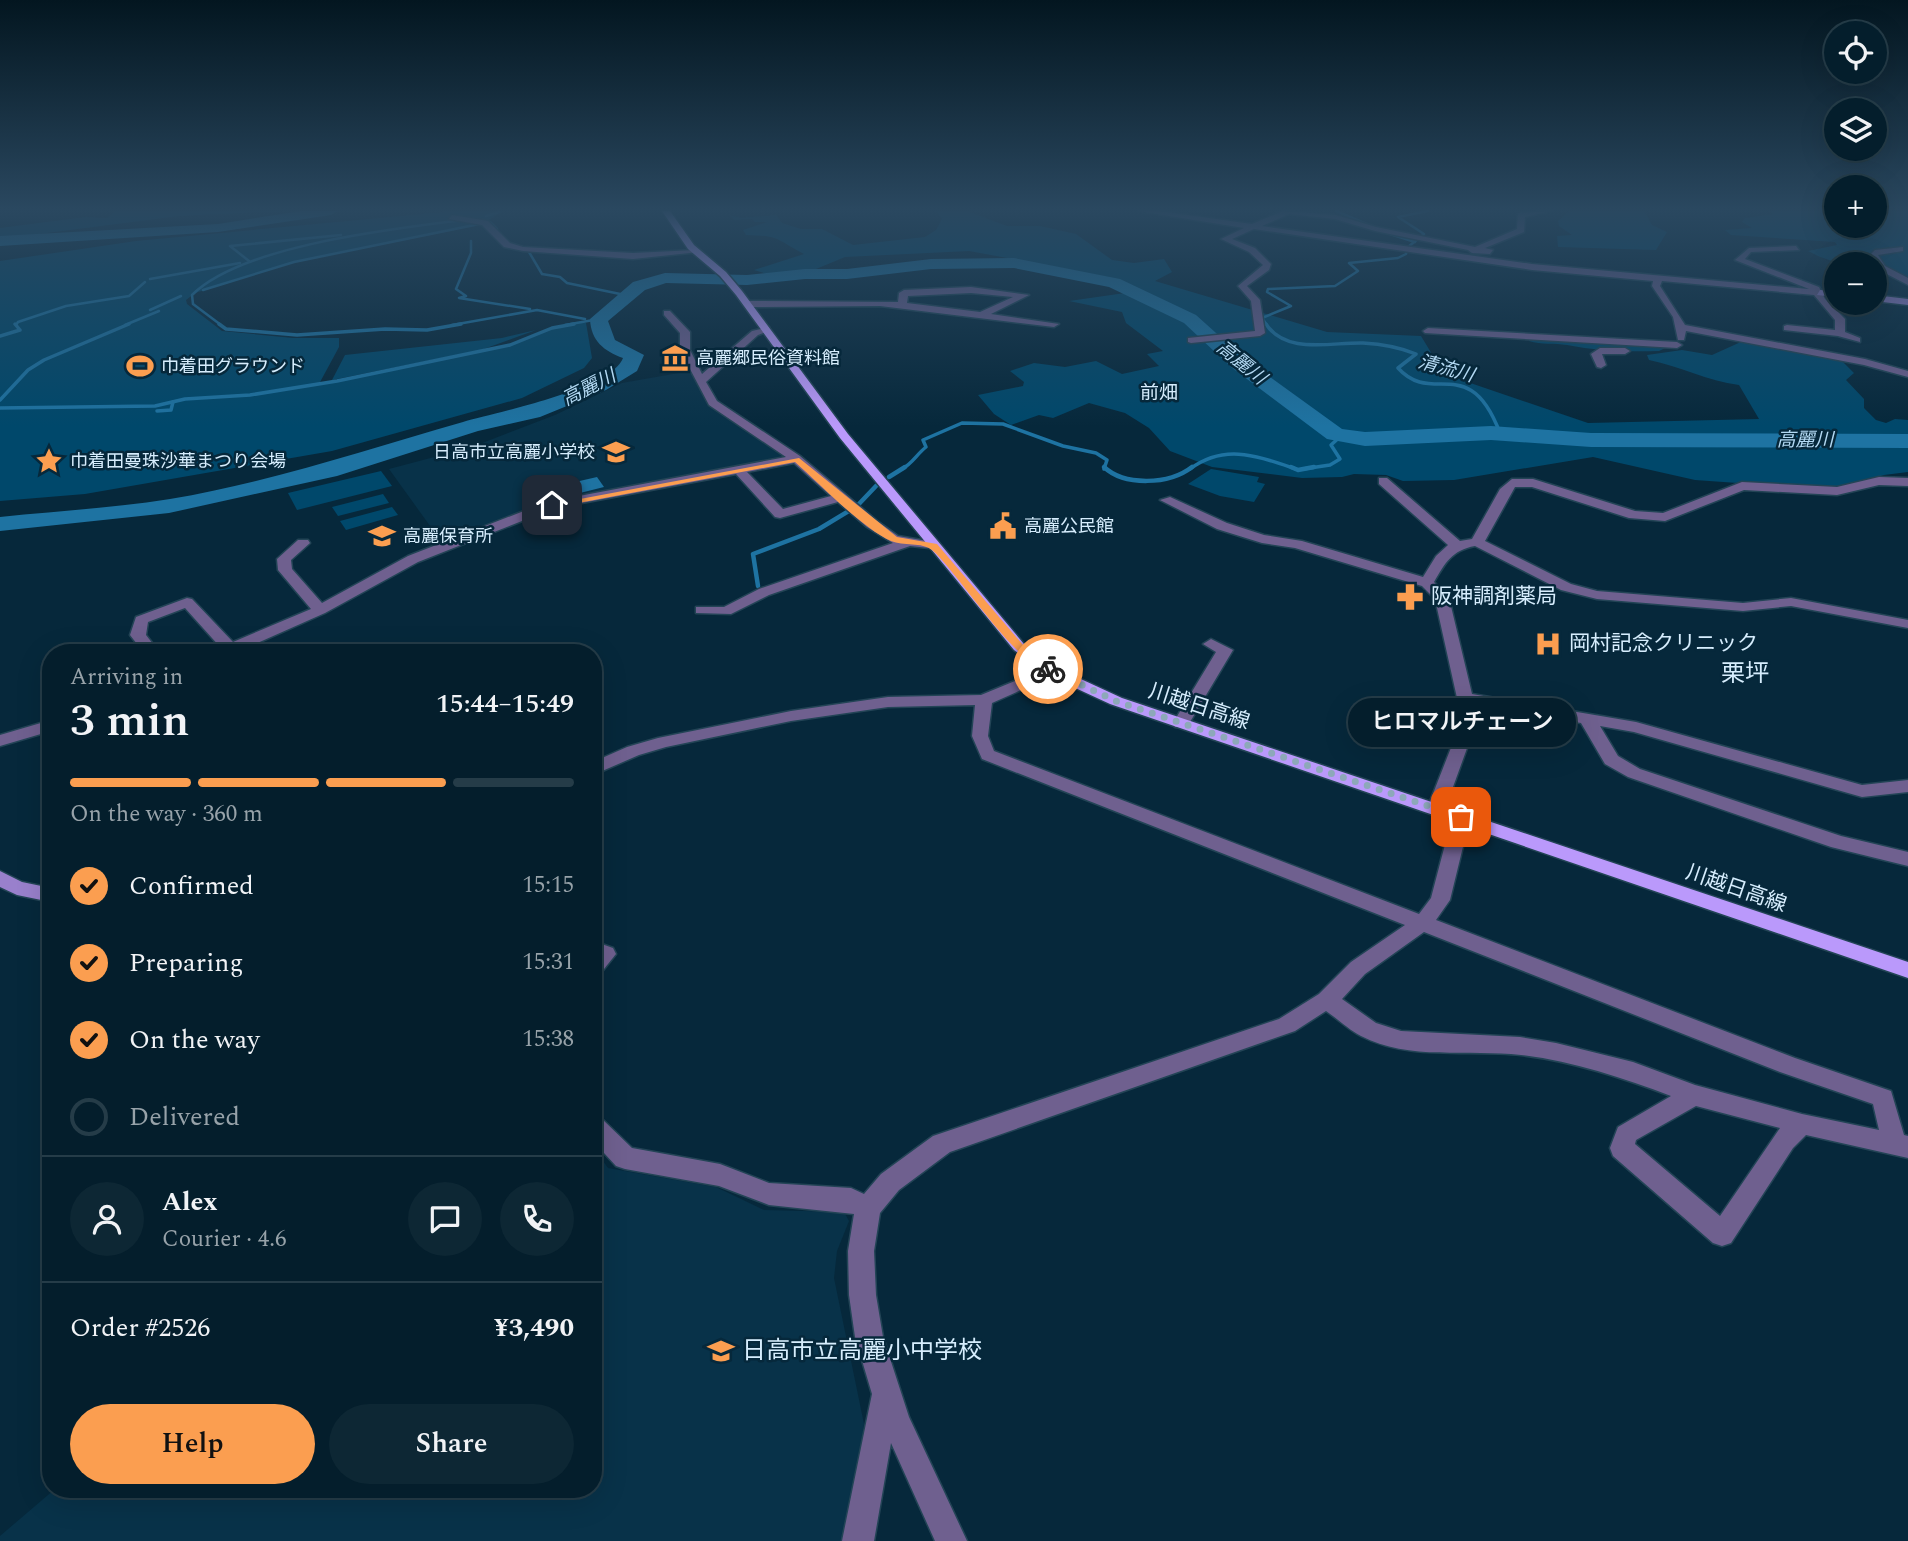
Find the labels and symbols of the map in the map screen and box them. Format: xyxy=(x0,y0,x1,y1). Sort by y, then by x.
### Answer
water label: 高麗川 xyxy=(1210,334,1274,393)
museum icon: 高麗郷民俗資料館 xyxy=(660,343,690,373)
place label: 高麗郷民俗資料館 xyxy=(696,345,840,372)
water label: 清流川 xyxy=(1415,348,1479,391)
sports icon: 巾着田グラウンド xyxy=(125,351,155,381)
place label: 巾着田グラウンド xyxy=(161,353,305,380)
water label: 高麗川 xyxy=(557,361,623,414)
district label: 前畑 xyxy=(1140,379,1178,408)
water label: 高麗川 xyxy=(1776,426,1835,455)
school or university icon: 日高市立高麗小学校 xyxy=(601,437,631,467)
place label: 日高市立高麗小学校 xyxy=(433,439,595,466)
place icon: 巾着田曼珠沙華まつり会場 xyxy=(34,446,64,476)
place label: 巾着田曼珠沙華まつり会場 xyxy=(70,448,286,475)
pin xyxy=(522,475,582,535)
public building icon: 高麗公民館 xyxy=(988,511,1018,541)
place label: 高麗公民館 xyxy=(1024,513,1114,540)
school or university icon: 高麗保育所 xyxy=(367,521,397,551)
place label: 高麗保育所 xyxy=(403,523,493,550)
place label: 阪神調剤薬局 xyxy=(1431,581,1557,613)
pharmacy icon: 阪神調剤薬局 xyxy=(1395,582,1425,612)
place label: 岡村記念クリニック xyxy=(1569,628,1758,660)
hospital icon: 岡村記念クリニック xyxy=(1533,629,1563,659)
courier xyxy=(1013,634,1083,704)
district label: 栗坪 xyxy=(1721,656,1769,692)
street label: 川越日高線 xyxy=(1144,676,1254,738)
callout: ヒロマルチェーン xyxy=(1347,698,1575,747)
pin xyxy=(1431,787,1491,847)
street label: 川越日高線 xyxy=(1681,857,1791,921)
place label: 日高市立高麗小中学校 xyxy=(742,1333,982,1369)
school or university icon: 日高市立高麗小中学校 xyxy=(706,1336,736,1366)

